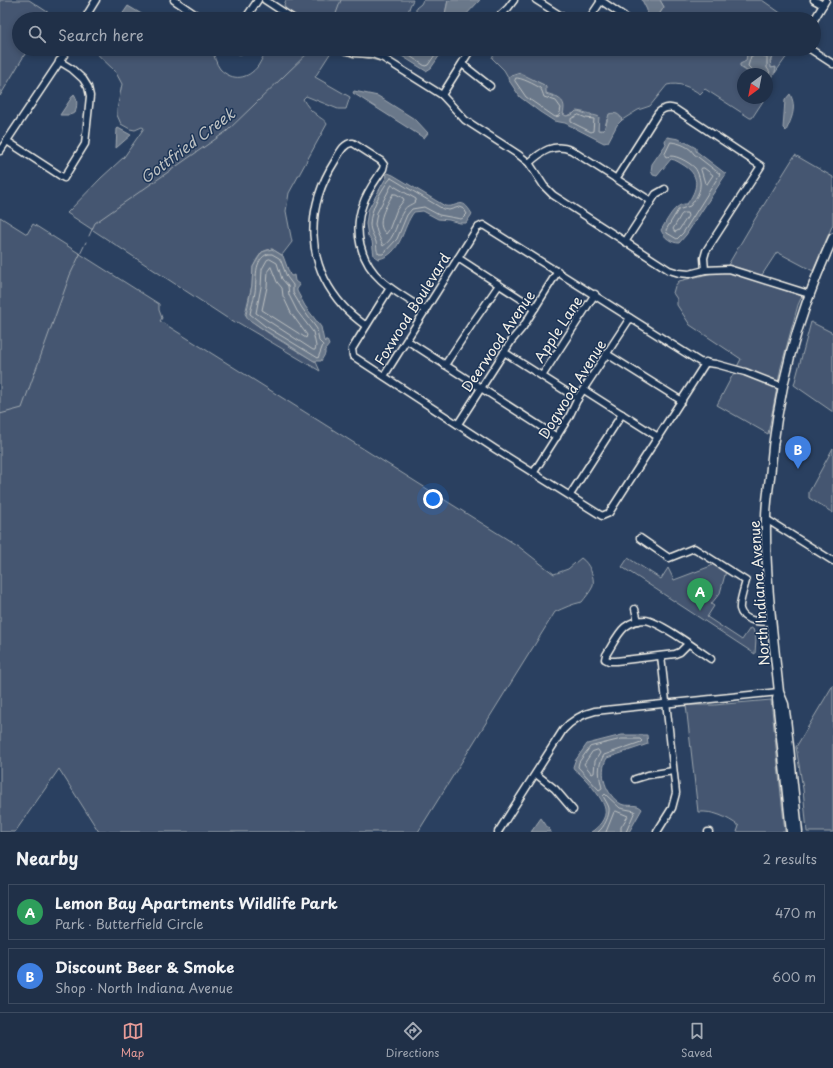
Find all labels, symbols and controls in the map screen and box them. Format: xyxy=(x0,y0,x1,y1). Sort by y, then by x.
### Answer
search box xyxy=(12,12,821,56)
icon: search xyxy=(26,23,48,45)
text: Search here xyxy=(58,23,144,46)
north arrow xyxy=(737,68,773,104)
water label: Gottfried Creek xyxy=(135,101,240,188)
street label: Foxwood Boulevard xyxy=(369,248,455,369)
street label: Deerwood Avenue xyxy=(456,286,540,396)
street label: Apple Lane xyxy=(528,291,588,367)
street label: Dogwood Avenue xyxy=(533,335,611,443)
pin: B xyxy=(785,436,811,469)
your location xyxy=(423,489,443,509)
street label: North Indiana Avenue xyxy=(743,519,775,666)
pin: A xyxy=(687,578,713,611)
text: Nearby xyxy=(16,845,78,871)
text: 2 results xyxy=(763,849,817,868)
text: Lemon Bay Apartments Wildlife Park xyxy=(55,891,338,914)
text: A xyxy=(25,903,35,922)
text: 470 m xyxy=(775,903,816,922)
text: Park · Butterfield Circle xyxy=(55,914,204,933)
text: Discount Beer & Smoke xyxy=(55,955,234,978)
text: B xyxy=(26,967,34,986)
text: 600 m xyxy=(772,967,816,986)
text: Shop · North Indiana Avenue xyxy=(55,978,233,997)
tab: Map xyxy=(121,1020,144,1061)
tab: Directions xyxy=(386,1020,439,1061)
tab: Saved xyxy=(681,1020,712,1061)

